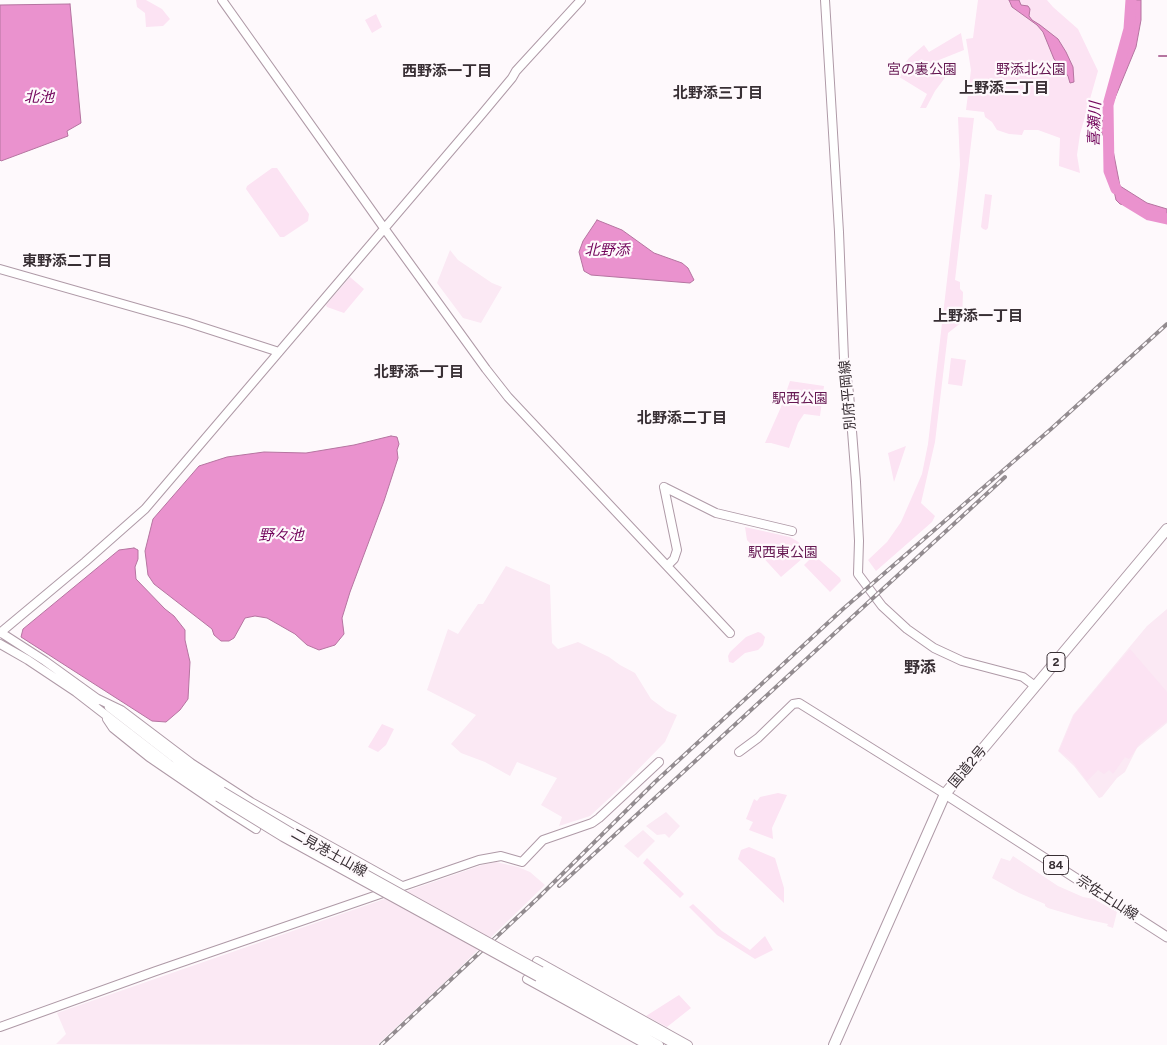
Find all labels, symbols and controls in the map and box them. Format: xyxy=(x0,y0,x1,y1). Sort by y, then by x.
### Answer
park label: 宮の裏公園 xyxy=(887,62,957,78)
park label: 野添北公園 xyxy=(996,62,1066,78)
district label: 西野添一丁目 xyxy=(402,63,492,81)
district label: 上野添二丁目 xyxy=(959,80,1049,98)
district label: 北野添三丁目 xyxy=(673,85,763,103)
water label: 北池 xyxy=(24,89,54,107)
water label: 喜瀬川 xyxy=(1085,101,1105,147)
water label: 北野添 xyxy=(585,242,629,260)
district label: 東野添二丁目 xyxy=(22,253,112,271)
district label: 上野添一丁目 xyxy=(933,308,1023,326)
street label: 別府平岡線 xyxy=(837,359,859,431)
district label: 北野添一丁目 xyxy=(374,364,464,382)
park label: 駅西公園 xyxy=(772,391,828,407)
district label: 北野添二丁目 xyxy=(637,410,727,428)
water label: 野々池 xyxy=(259,527,303,545)
park label: 駅西東公園 xyxy=(748,545,818,561)
road number: 2 xyxy=(1047,652,1065,672)
district label: 野添 xyxy=(904,658,936,678)
street label: 国道2号 xyxy=(946,743,990,791)
street label: 二見港土山線 xyxy=(288,825,370,881)
road number: 84 xyxy=(1044,856,1068,874)
street label: 宗佐土山線 xyxy=(1073,872,1141,924)

